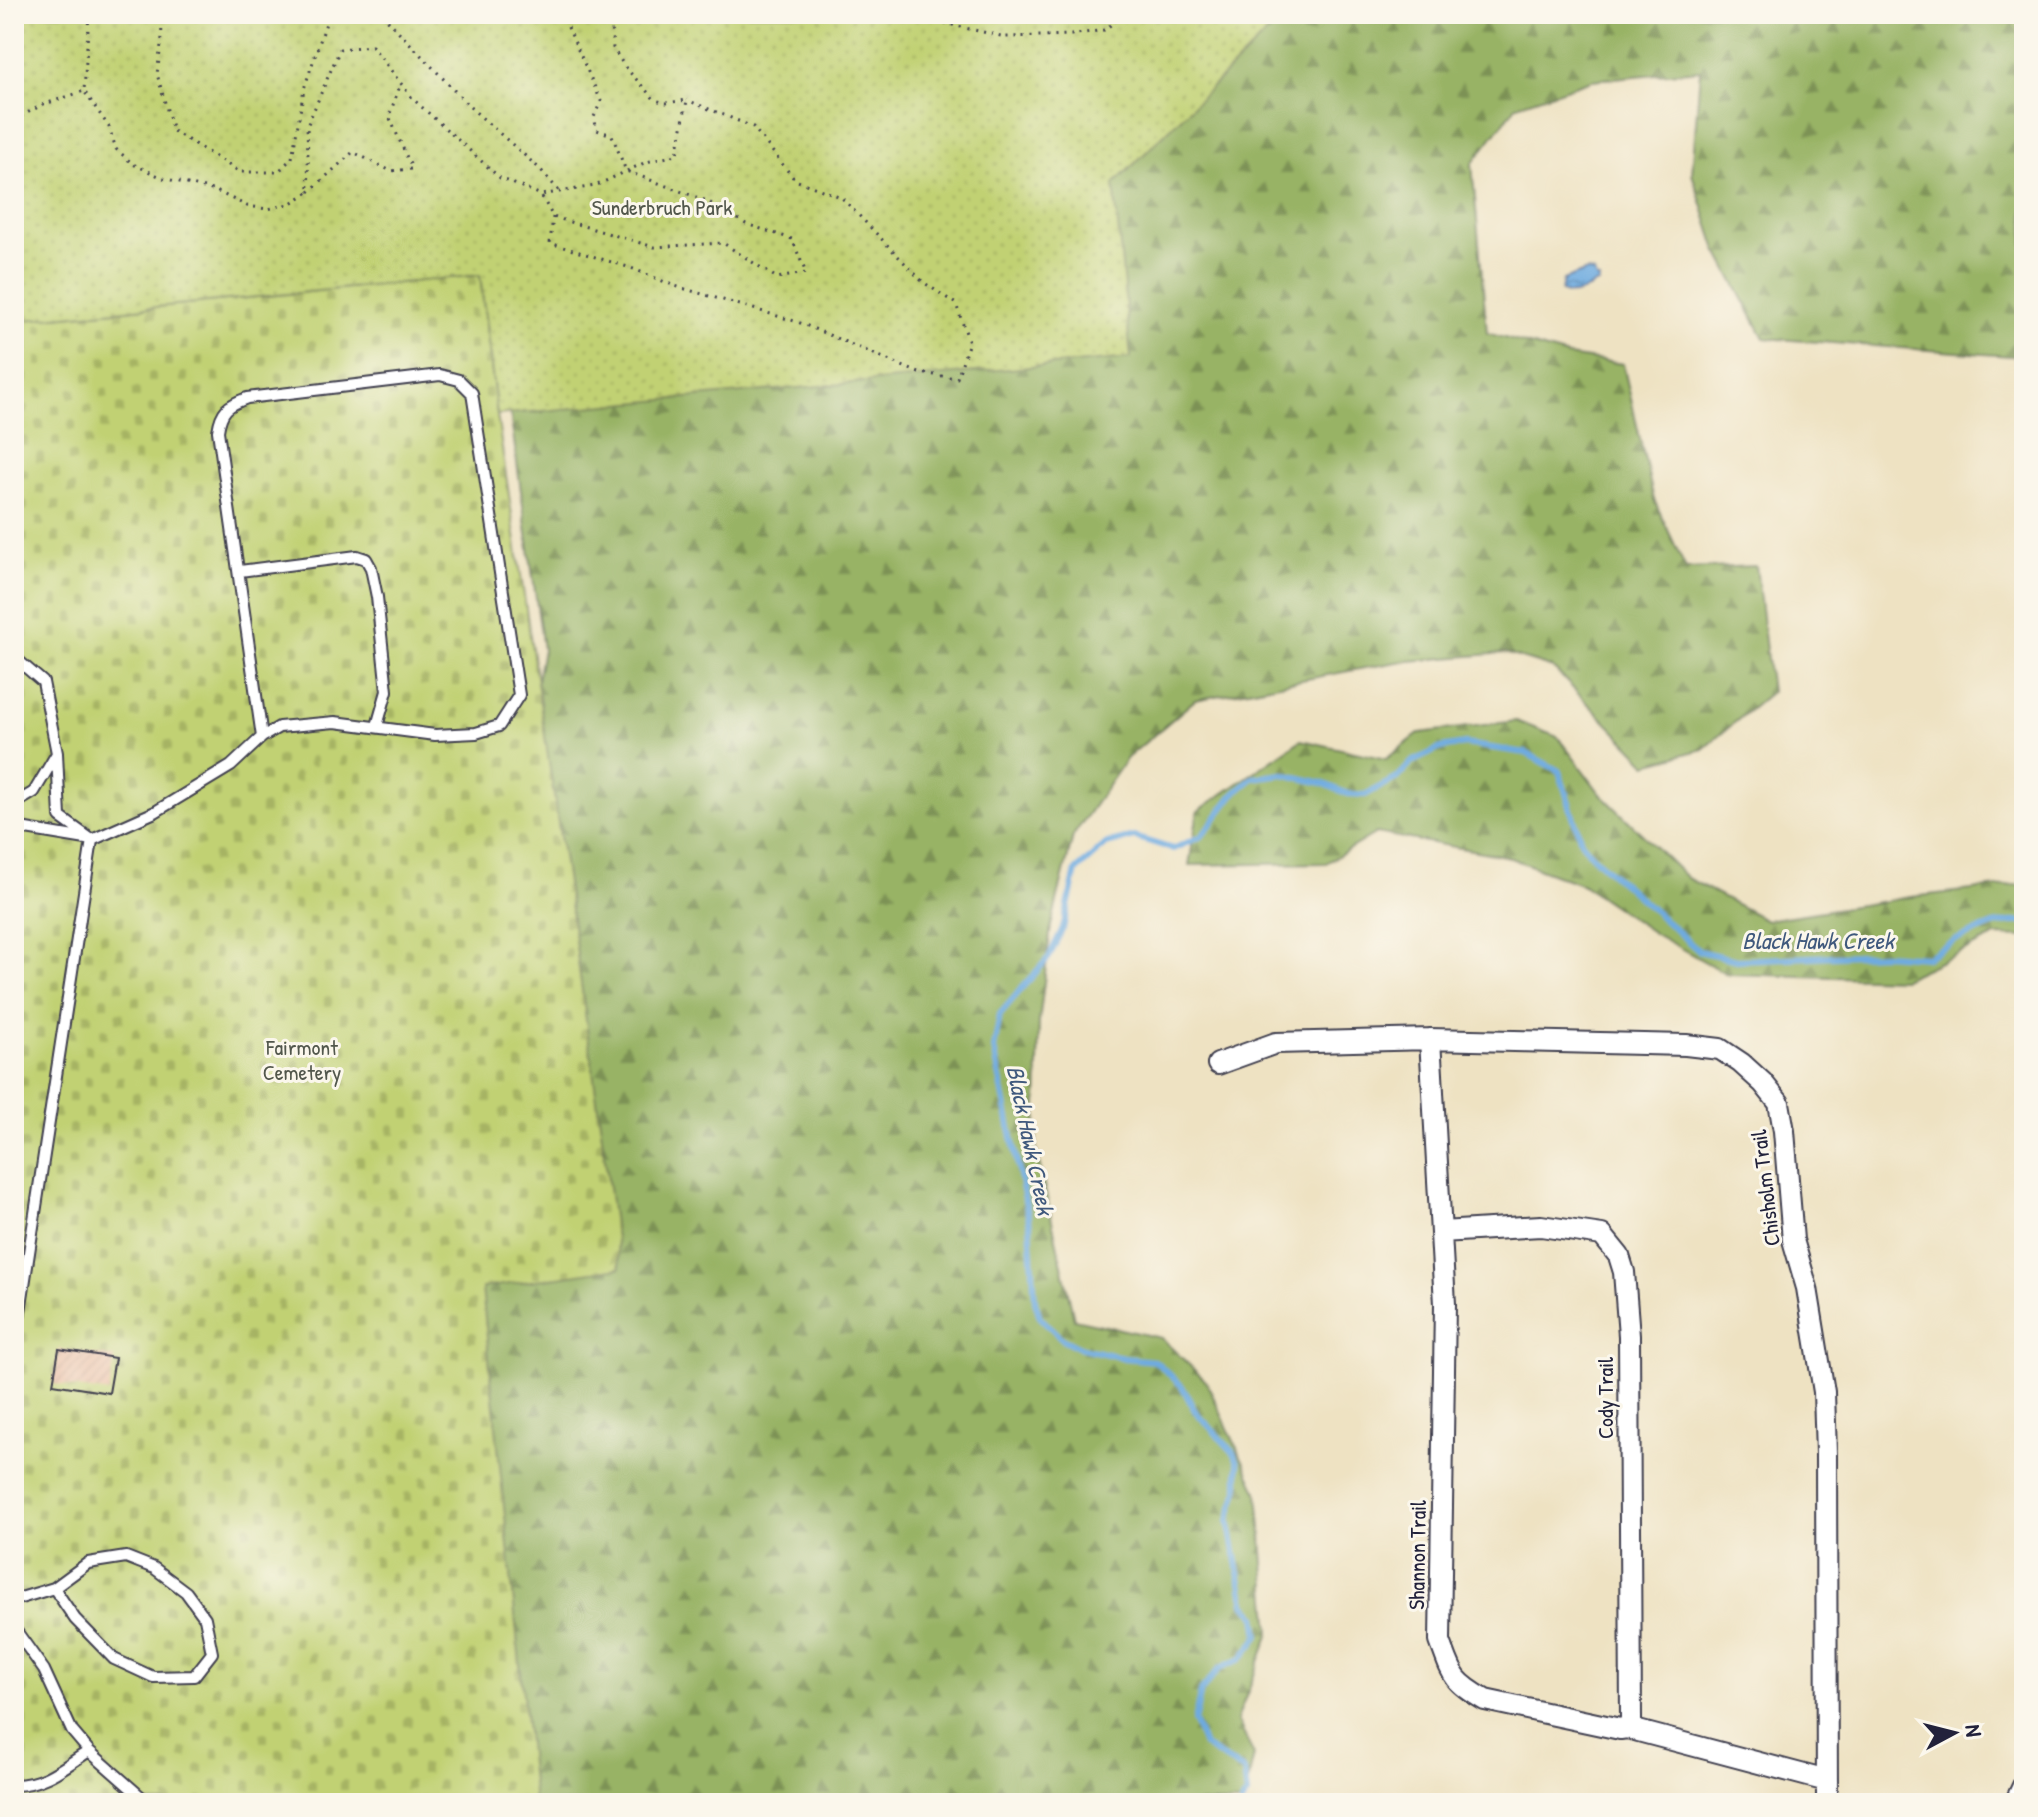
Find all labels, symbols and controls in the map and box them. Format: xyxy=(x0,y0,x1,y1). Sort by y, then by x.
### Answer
park label: Sunderbruch Park xyxy=(592,192,732,222)
water label: Black Hawk Creek xyxy=(1742,924,1896,956)
park label: Fairmont Cemetery xyxy=(263,1032,341,1087)
water label: Black Hawk Creek xyxy=(1000,1063,1063,1219)
street label: Chisholm Trail xyxy=(1743,1128,1787,1248)
street label: Cody Trail xyxy=(1590,1357,1620,1439)
street label: Shannon Trail xyxy=(1401,1500,1433,1610)
north arrow xyxy=(1914,1693,1994,1773)
text: N xyxy=(1958,1723,1989,1738)

